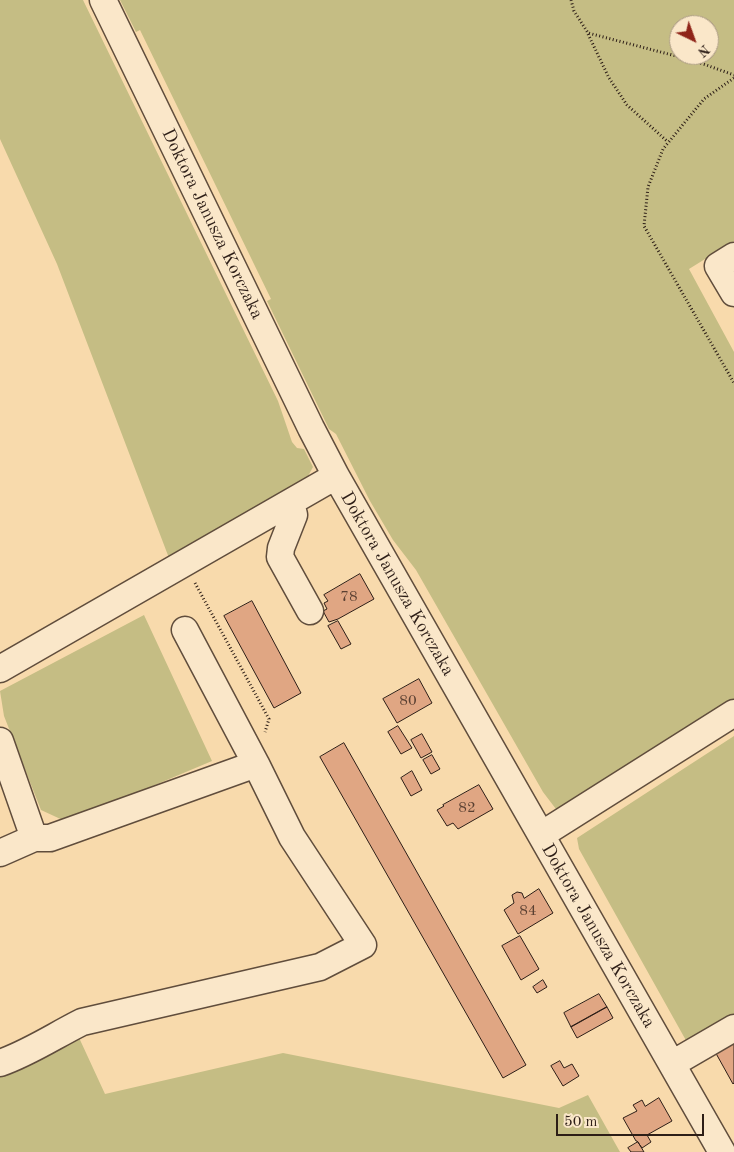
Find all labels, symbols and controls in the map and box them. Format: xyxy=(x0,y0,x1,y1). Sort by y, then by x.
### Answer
north arrow xyxy=(669,15,719,65)
text: N xyxy=(695,42,712,59)
street label: Doktora Janusza Korczaka xyxy=(156,125,268,323)
street label: Doktora Janusza Korczaka xyxy=(335,488,459,680)
house number: 78 xyxy=(340,588,358,606)
house number: 80 xyxy=(399,692,417,710)
house number: 82 xyxy=(458,799,476,817)
street label: Doktora Janusza Korczaka xyxy=(536,840,660,1032)
house number: 84 xyxy=(519,902,537,920)
scale bar xyxy=(559,1104,706,1136)
text: 50 m xyxy=(564,1115,598,1130)

